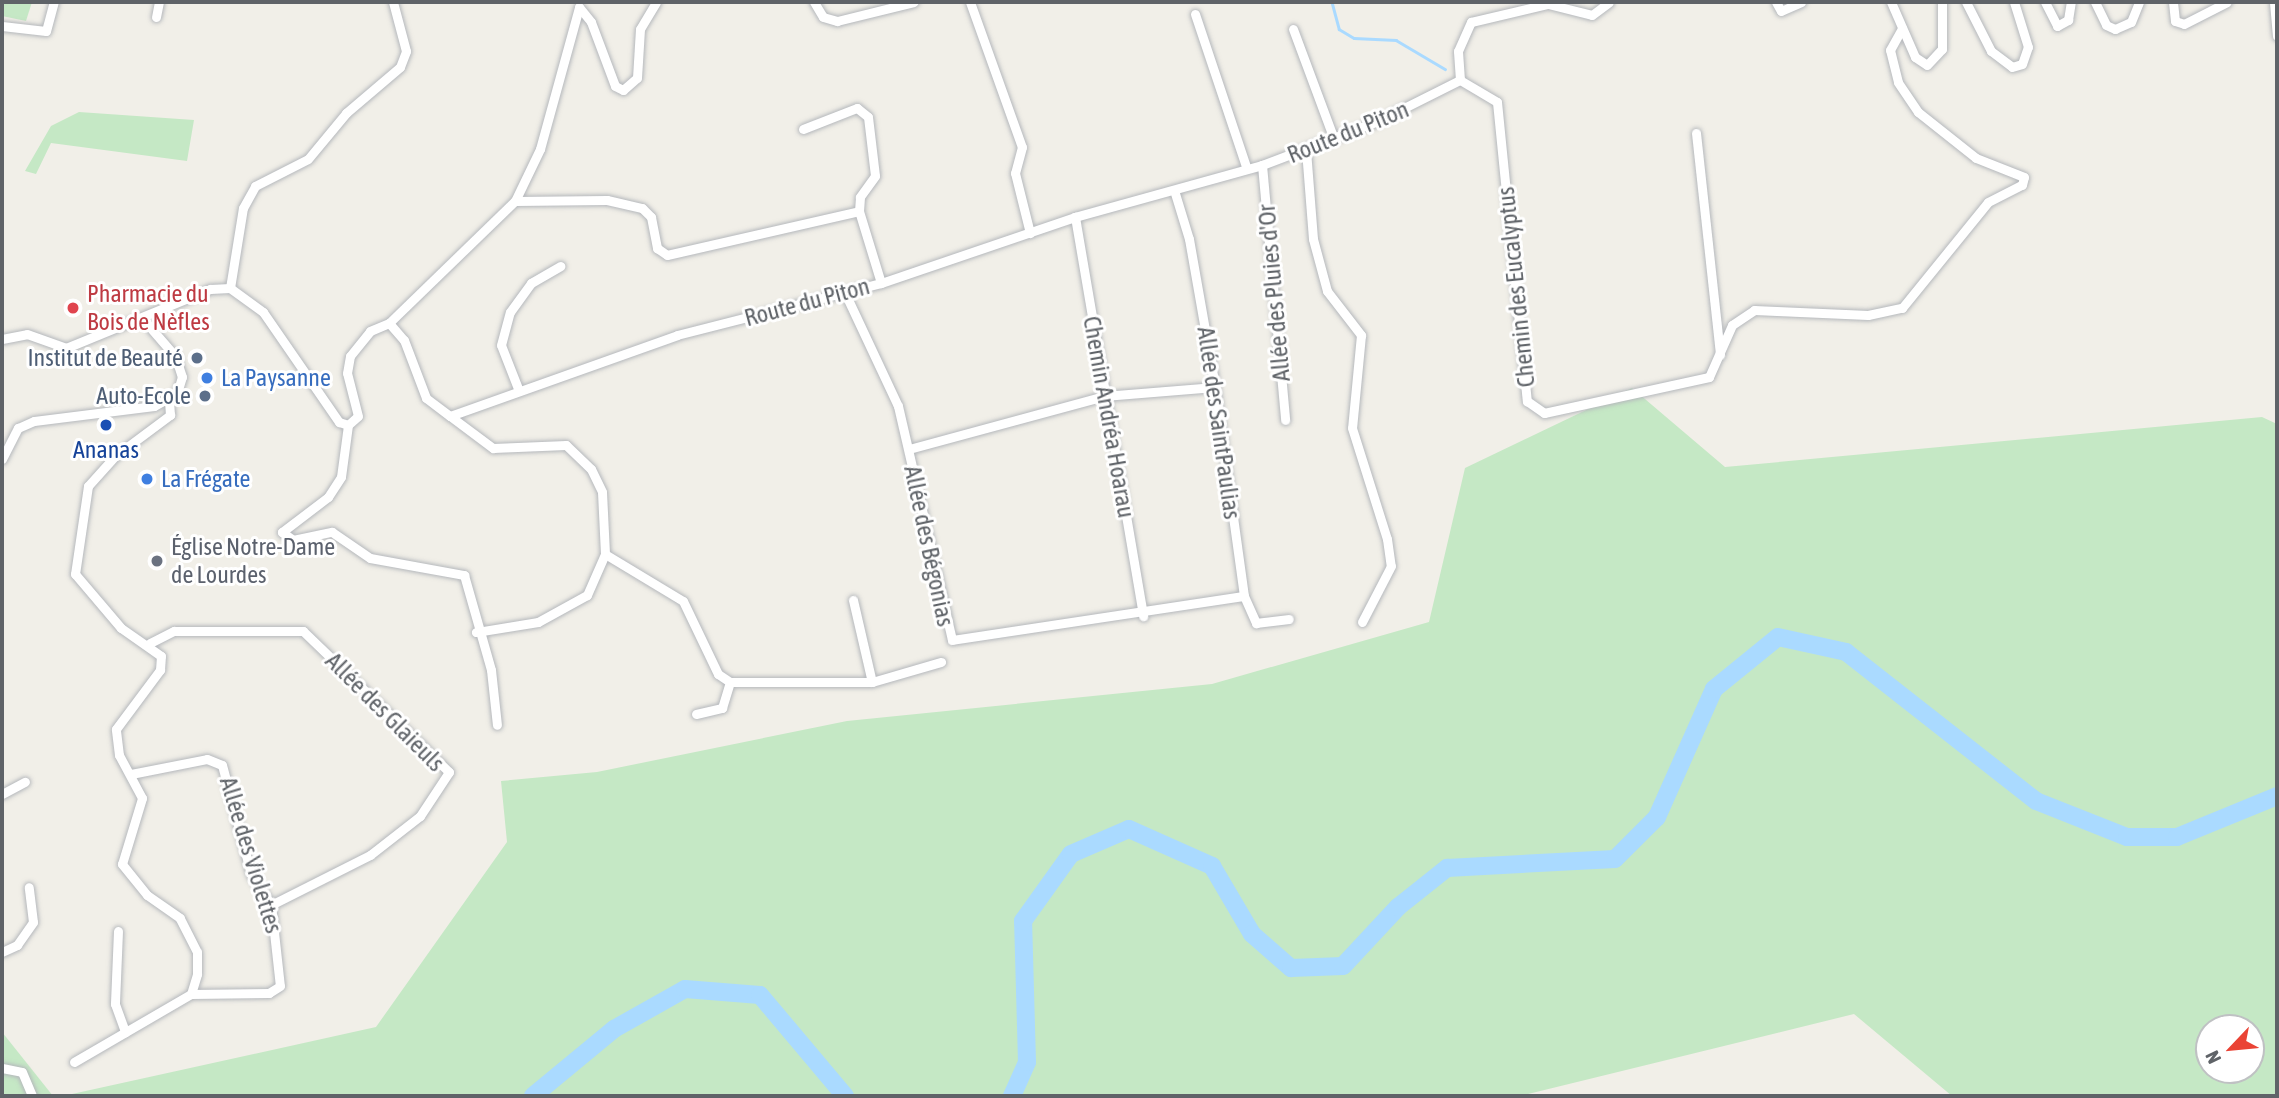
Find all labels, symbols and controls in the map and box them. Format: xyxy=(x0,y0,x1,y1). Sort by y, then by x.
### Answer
street label: Route du Piton xyxy=(1283,95,1413,169)
street label: Chemin des Eucalyptus xyxy=(1491,185,1541,389)
street label: Allée des Pluies d'Or xyxy=(1252,203,1296,383)
street label: Route du Piton xyxy=(741,271,873,333)
place label: Pharmacie du Bois de Nèfles xyxy=(87,280,210,336)
marker: Pharmacie du Bois de Nèfles xyxy=(65,300,81,316)
street label: Chemin Andréa Hoarau xyxy=(1077,314,1141,520)
street label: Allée des SaintPaulias xyxy=(1191,325,1247,521)
place label: Institut de Beauté xyxy=(27,344,183,372)
marker: Institut de Beauté xyxy=(189,350,205,366)
place label: La Paysanne xyxy=(221,364,331,392)
marker: La Paysanne xyxy=(199,370,215,386)
place label: Auto-Ecole xyxy=(96,382,191,410)
marker: Auto-Ecole xyxy=(197,388,213,404)
marker: Ananas xyxy=(98,417,114,433)
place label: Ananas xyxy=(73,436,139,464)
street label: Allée des Bégonias xyxy=(898,463,960,629)
place label: La Frégate xyxy=(161,465,250,493)
marker: La Frégate xyxy=(139,471,155,487)
place label: Église Notre-Dame de Lourdes xyxy=(171,533,335,589)
marker: Église Notre-Dame de Lourdes xyxy=(149,553,165,569)
street label: Allée des Glaieuls xyxy=(320,647,450,777)
street label: Allée des Violettes xyxy=(214,773,288,937)
north arrow xyxy=(2195,1014,2265,1084)
text: N xyxy=(2201,1047,2225,1067)

